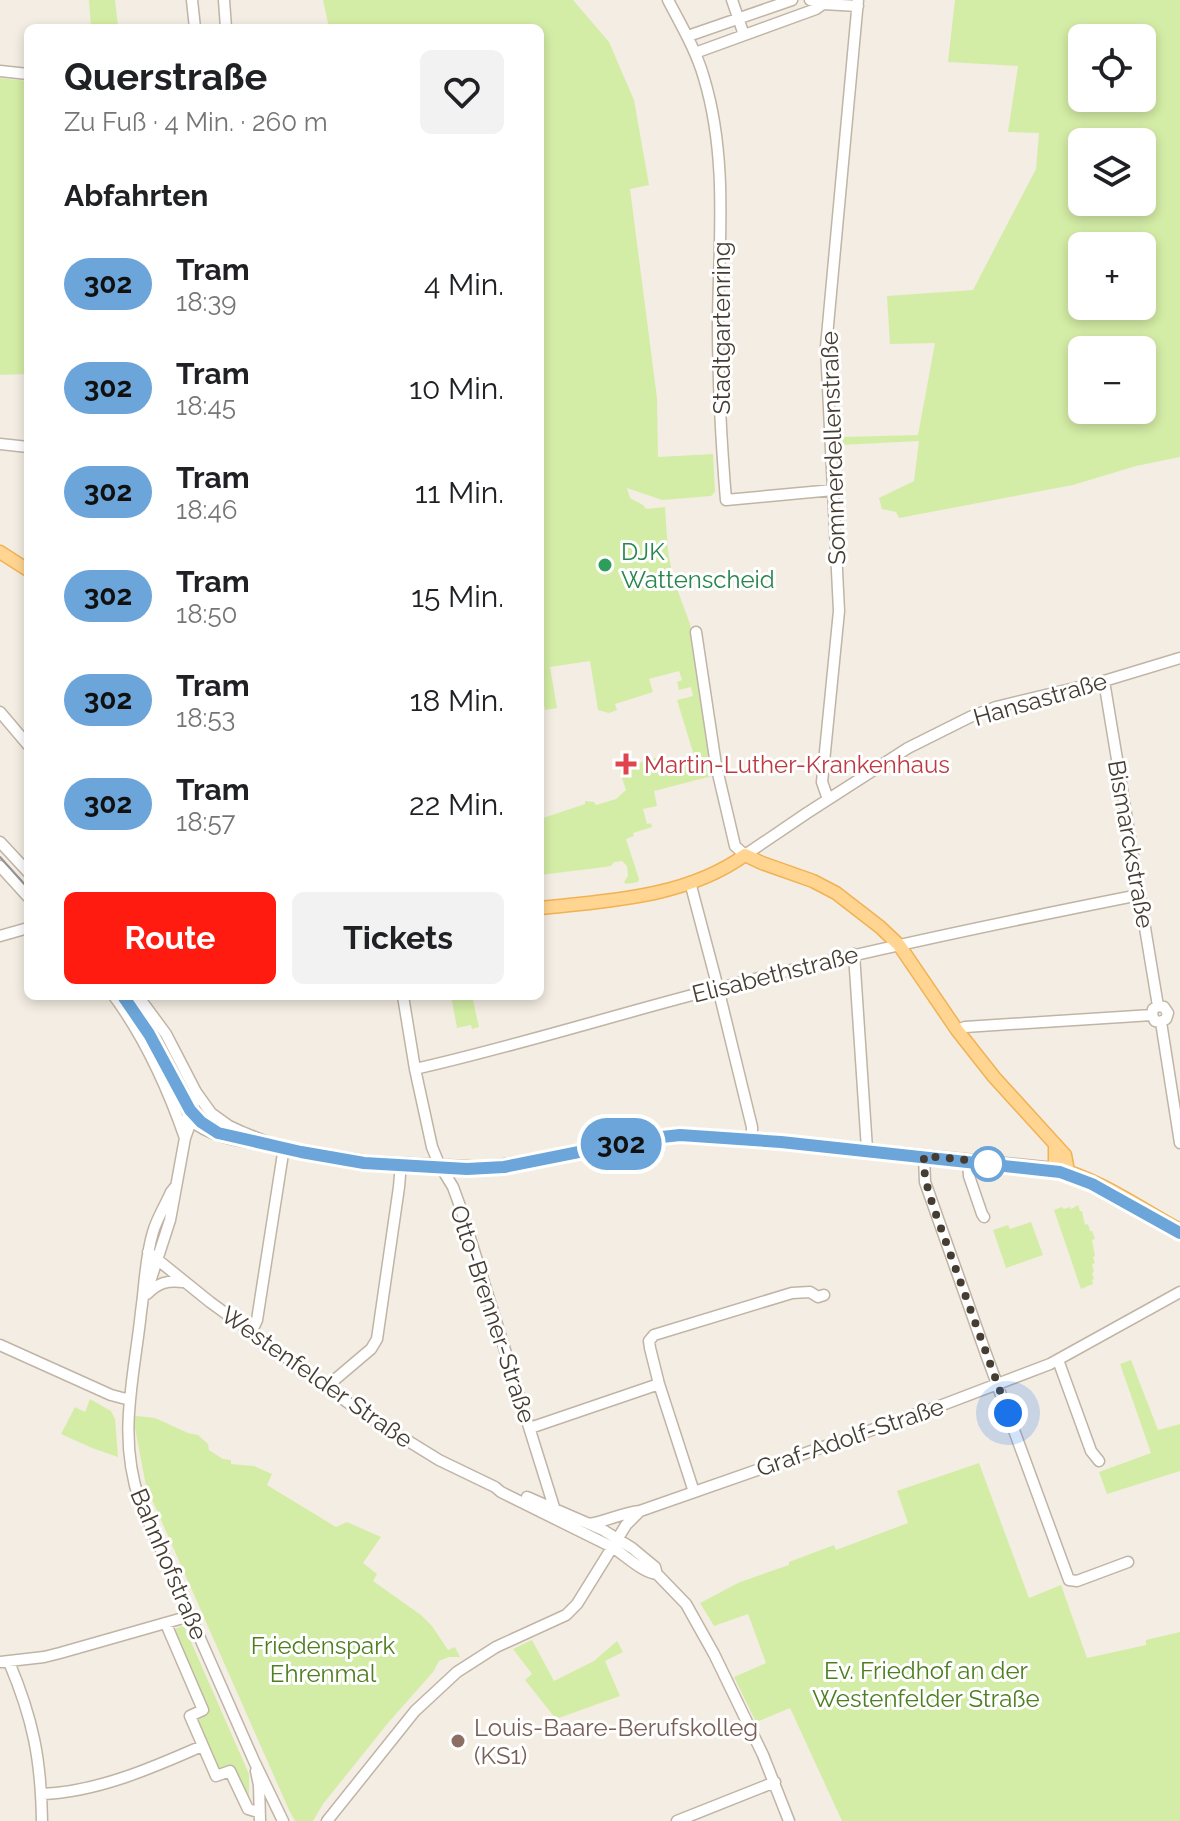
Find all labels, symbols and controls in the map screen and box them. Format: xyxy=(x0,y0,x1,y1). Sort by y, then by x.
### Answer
map controls xyxy=(1068,24,1156,424)
button: locate xyxy=(1068,24,1156,112)
button: heart xyxy=(420,50,504,134)
text: Querstraße xyxy=(64,54,267,99)
text: Zu Fuß · 4 Min. · 260 m xyxy=(64,107,328,137)
button: layers xyxy=(1068,128,1156,216)
text: Abfahrten xyxy=(64,178,208,213)
button: + xyxy=(1068,232,1156,320)
street label: Stadtgartenring xyxy=(707,242,736,414)
text: Tram xyxy=(176,252,250,287)
text: 302 xyxy=(84,267,132,300)
text: 4 Min. xyxy=(424,267,504,302)
text: 18:39 xyxy=(176,287,237,317)
street label: Sommerdellenstraße xyxy=(814,331,852,565)
button: − xyxy=(1068,336,1156,424)
text: Tram xyxy=(176,356,250,391)
text: 302 xyxy=(84,371,132,404)
text: 10 Min. xyxy=(409,371,504,406)
text: 18:45 xyxy=(176,391,236,421)
text: Tram xyxy=(176,460,250,495)
text: 302 xyxy=(84,475,132,508)
text: 11 Min. xyxy=(415,475,504,510)
text: 18:46 xyxy=(176,495,237,525)
place label: DJK Wattenscheid xyxy=(621,537,775,594)
marker: DJK Wattenscheid xyxy=(596,556,614,574)
text: Tram xyxy=(176,564,250,599)
text: 302 xyxy=(84,579,132,612)
text: 15 Min. xyxy=(411,579,504,614)
text: 18:50 xyxy=(176,599,238,629)
street label: Hansastraße xyxy=(970,666,1110,732)
text: Tram xyxy=(176,668,250,703)
text: 302 xyxy=(84,683,132,716)
text: 18 Min. xyxy=(410,683,504,718)
text: 18:53 xyxy=(176,703,236,733)
place label: Martin-Luther-Krankenhaus xyxy=(644,750,950,779)
marker: Martin-Luther-Krankenhaus xyxy=(615,753,637,775)
street label: Bismarckstraße xyxy=(1102,758,1160,930)
text: Tram xyxy=(176,772,250,807)
text: 302 xyxy=(84,787,132,820)
text: 22 Min. xyxy=(409,787,504,822)
text: 18:57 xyxy=(176,807,235,837)
button: Route xyxy=(64,892,276,984)
button: Tickets xyxy=(292,892,504,984)
street label: Elisabethstraße xyxy=(689,939,861,1009)
line badge: 302 xyxy=(575,1118,667,1170)
text: 302 xyxy=(597,1127,645,1160)
unlabelled marker xyxy=(971,1147,1005,1181)
street label: Otto-Brenner-Straße xyxy=(444,1201,542,1427)
street label: Westenfelder Straße xyxy=(216,1300,418,1454)
street label: Graf-Adolf-Straße xyxy=(753,1391,947,1483)
your location xyxy=(988,1393,1028,1433)
street label: Bahnhofstraße xyxy=(124,1484,214,1644)
park label: Friedenspark Ehrenmal xyxy=(251,1631,396,1688)
park label: Ev. Friedhof an der Westenfelder Straße xyxy=(812,1656,1040,1713)
place label: Louis-Baare-Berufskolleg (KS1) xyxy=(474,1713,758,1770)
marker: Louis-Baare-Berufskolleg (KS1) xyxy=(449,1732,467,1750)

